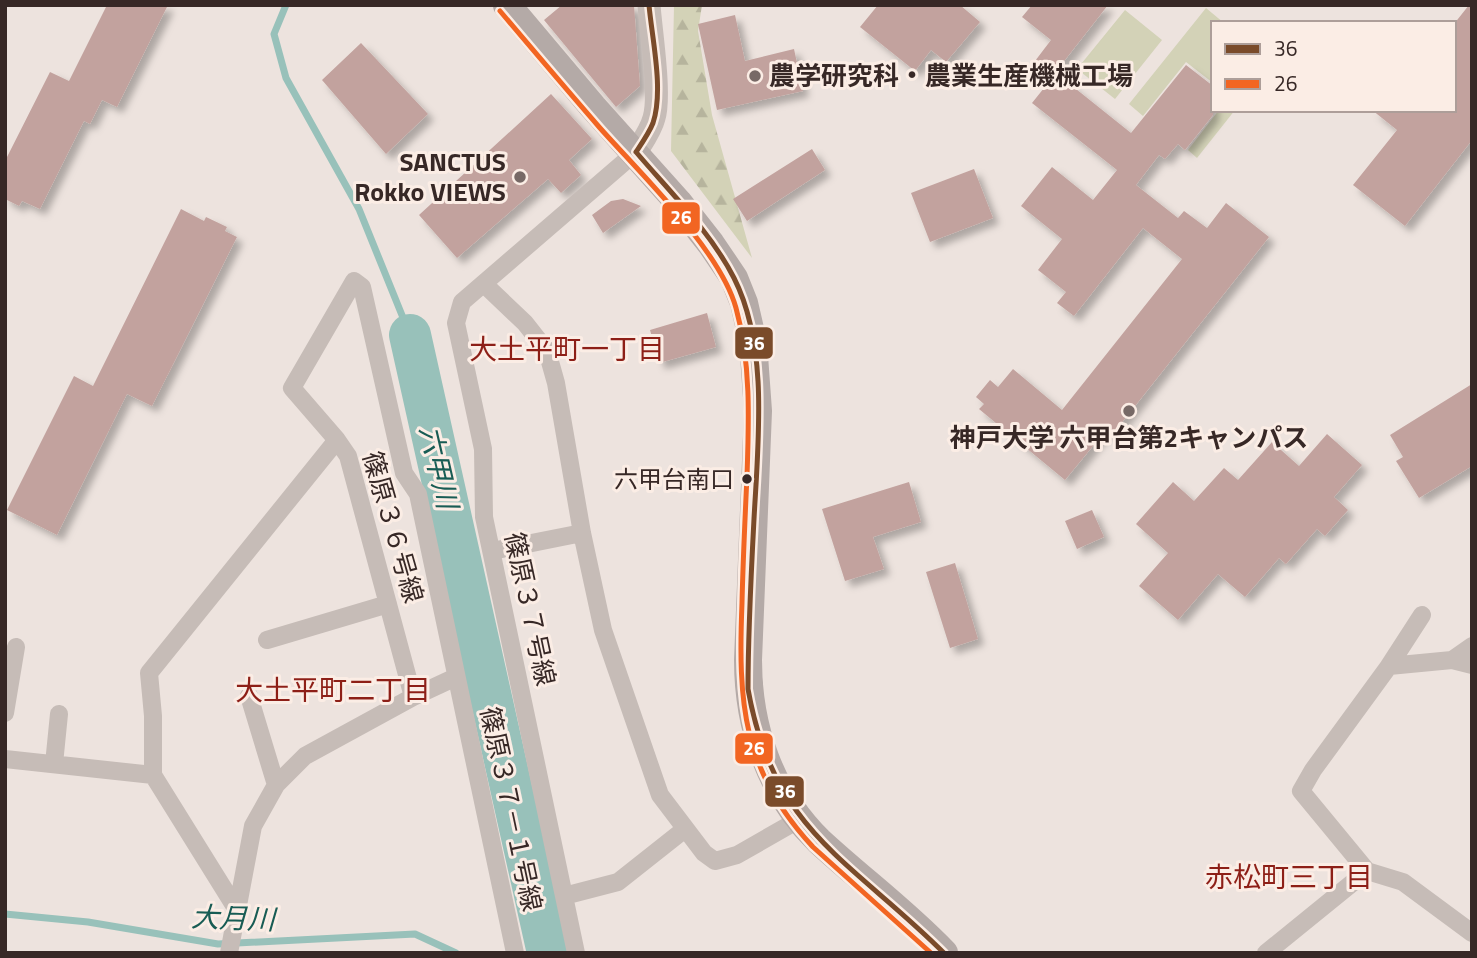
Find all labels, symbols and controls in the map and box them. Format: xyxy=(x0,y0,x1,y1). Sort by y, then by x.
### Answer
legend xyxy=(1211,21,1456,112)
text: 36 xyxy=(1274,32,1298,64)
place label: 農学研究科・農業生産機械工場 xyxy=(769,56,1133,95)
text: 26 xyxy=(1274,67,1298,99)
marker: 農学研究科・農業生産機械工場 xyxy=(747,68,763,84)
place label: SANCTUS Rokko VIEWS xyxy=(354,142,506,211)
marker: SANCTUS Rokko VIEWS xyxy=(512,169,528,185)
line badge: 26 xyxy=(661,201,701,235)
text: 26 xyxy=(670,202,692,231)
line badge: 36 xyxy=(734,326,774,360)
district label: 大土平町一丁目 xyxy=(469,327,665,370)
text: 36 xyxy=(743,328,765,357)
marker: 神戸大学 六甲台第2キャンパス xyxy=(1121,403,1137,419)
place label: 神戸大学 六甲台第2キャンパス xyxy=(950,418,1308,457)
water label: 六甲川 xyxy=(409,421,471,516)
street label: 篠原３６号線 xyxy=(353,447,434,607)
place label: 六甲台南口 xyxy=(614,461,734,497)
marker: 六甲台南口 xyxy=(740,472,754,486)
street label: 篠原３７号線 xyxy=(495,529,566,689)
district label: 大土平町二丁目 xyxy=(235,668,431,711)
street label: 篠原３７－１号線 xyxy=(471,703,552,915)
line badge: 26 xyxy=(734,732,774,765)
text: 26 xyxy=(743,733,765,762)
line badge: 36 xyxy=(764,775,805,808)
text: 36 xyxy=(774,776,796,805)
district label: 赤松町三丁目 xyxy=(1205,855,1373,898)
water label: 大月川 xyxy=(190,895,279,941)

